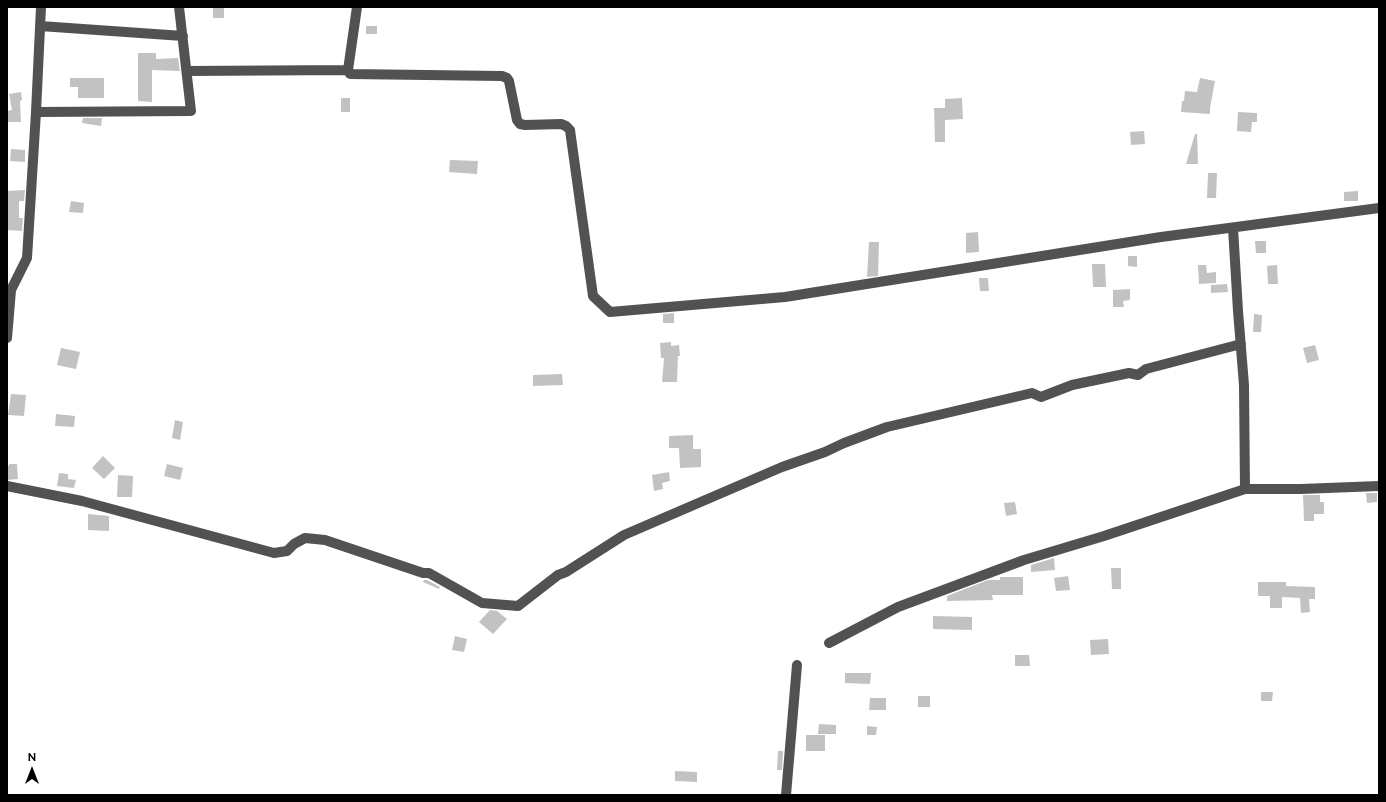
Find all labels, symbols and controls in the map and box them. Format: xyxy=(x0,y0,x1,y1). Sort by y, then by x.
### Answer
north arrow xyxy=(12,750,52,790)
text: N xyxy=(28,751,36,764)

